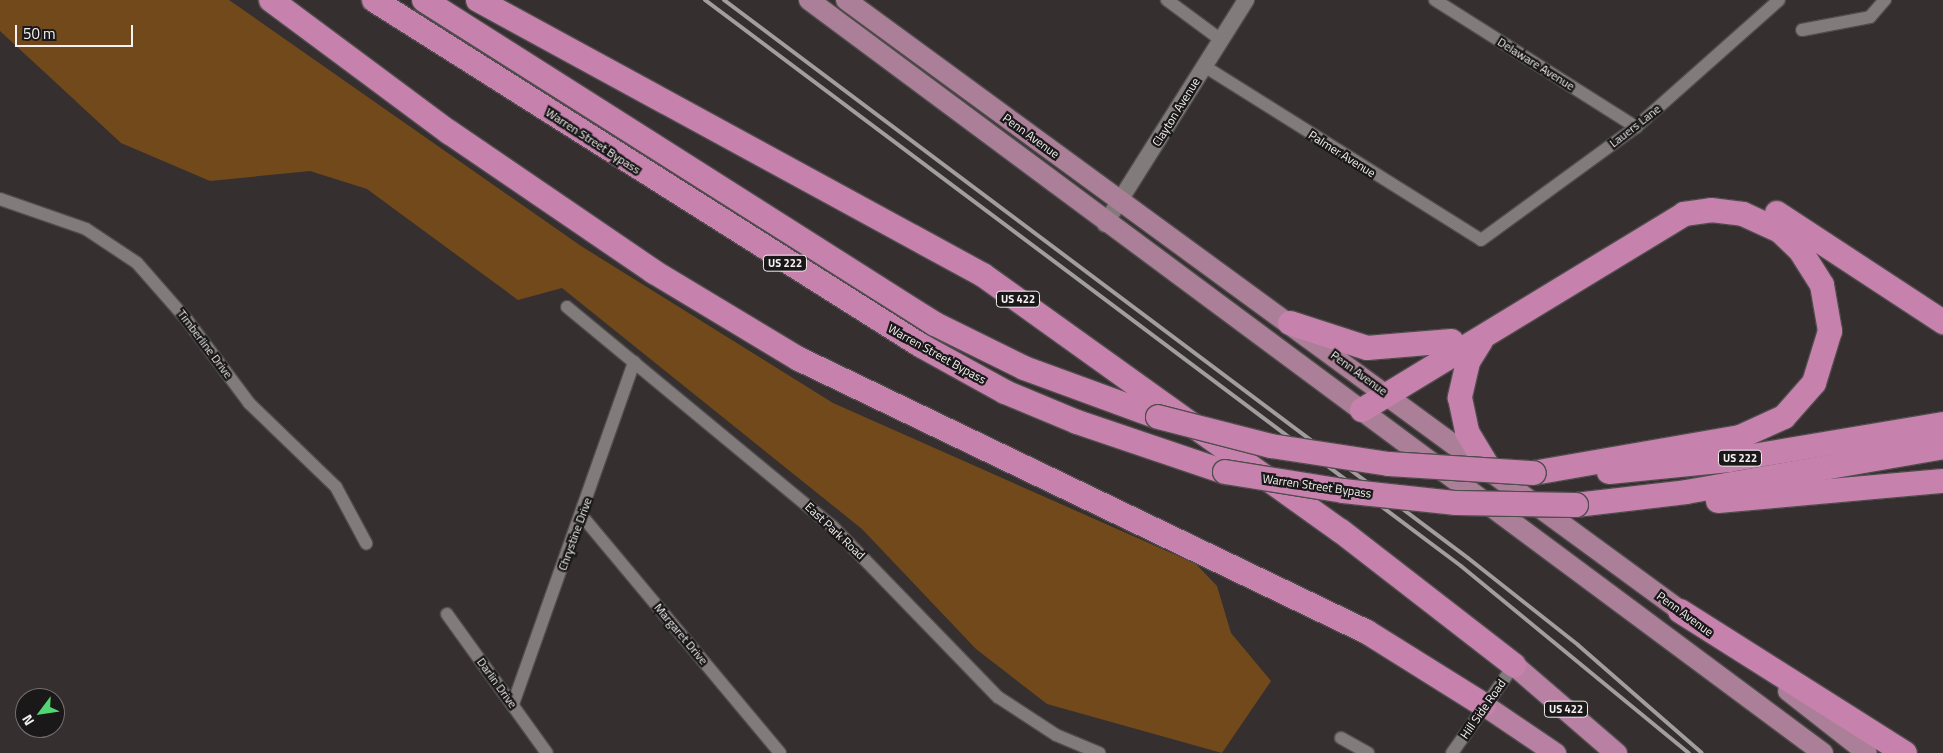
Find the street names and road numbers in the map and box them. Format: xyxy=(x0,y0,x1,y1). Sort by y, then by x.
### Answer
street label: Delaware Avenue xyxy=(1495,35,1577,93)
street label: Clayton Avenue xyxy=(1149,75,1203,149)
street label: Lauers Lane xyxy=(1607,102,1663,150)
street label: Warren Street Bypass xyxy=(543,105,643,177)
street label: Penn Avenue xyxy=(1000,111,1062,161)
street label: Palmer Avenue xyxy=(1306,128,1378,180)
road number: US 222 xyxy=(762,254,808,272)
road number: US 422 xyxy=(996,290,1040,308)
street label: Timberline Drive xyxy=(174,307,236,381)
street label: Warren Street Bypass xyxy=(885,321,989,387)
street label: Penn Avenue xyxy=(1328,348,1390,398)
road number: US 222 xyxy=(1718,449,1762,466)
street label: Warren Street Bypass xyxy=(1262,471,1372,501)
street label: Chrystine Drive xyxy=(555,496,595,572)
street label: East Park Road xyxy=(802,500,868,562)
street label: Penn Avenue xyxy=(1654,589,1716,639)
street label: Margaret Drive xyxy=(651,600,711,668)
street label: Darlin Drive xyxy=(474,655,520,711)
street label: Hill Side Road xyxy=(1457,677,1509,741)
road number: US 422 xyxy=(1544,701,1588,718)

